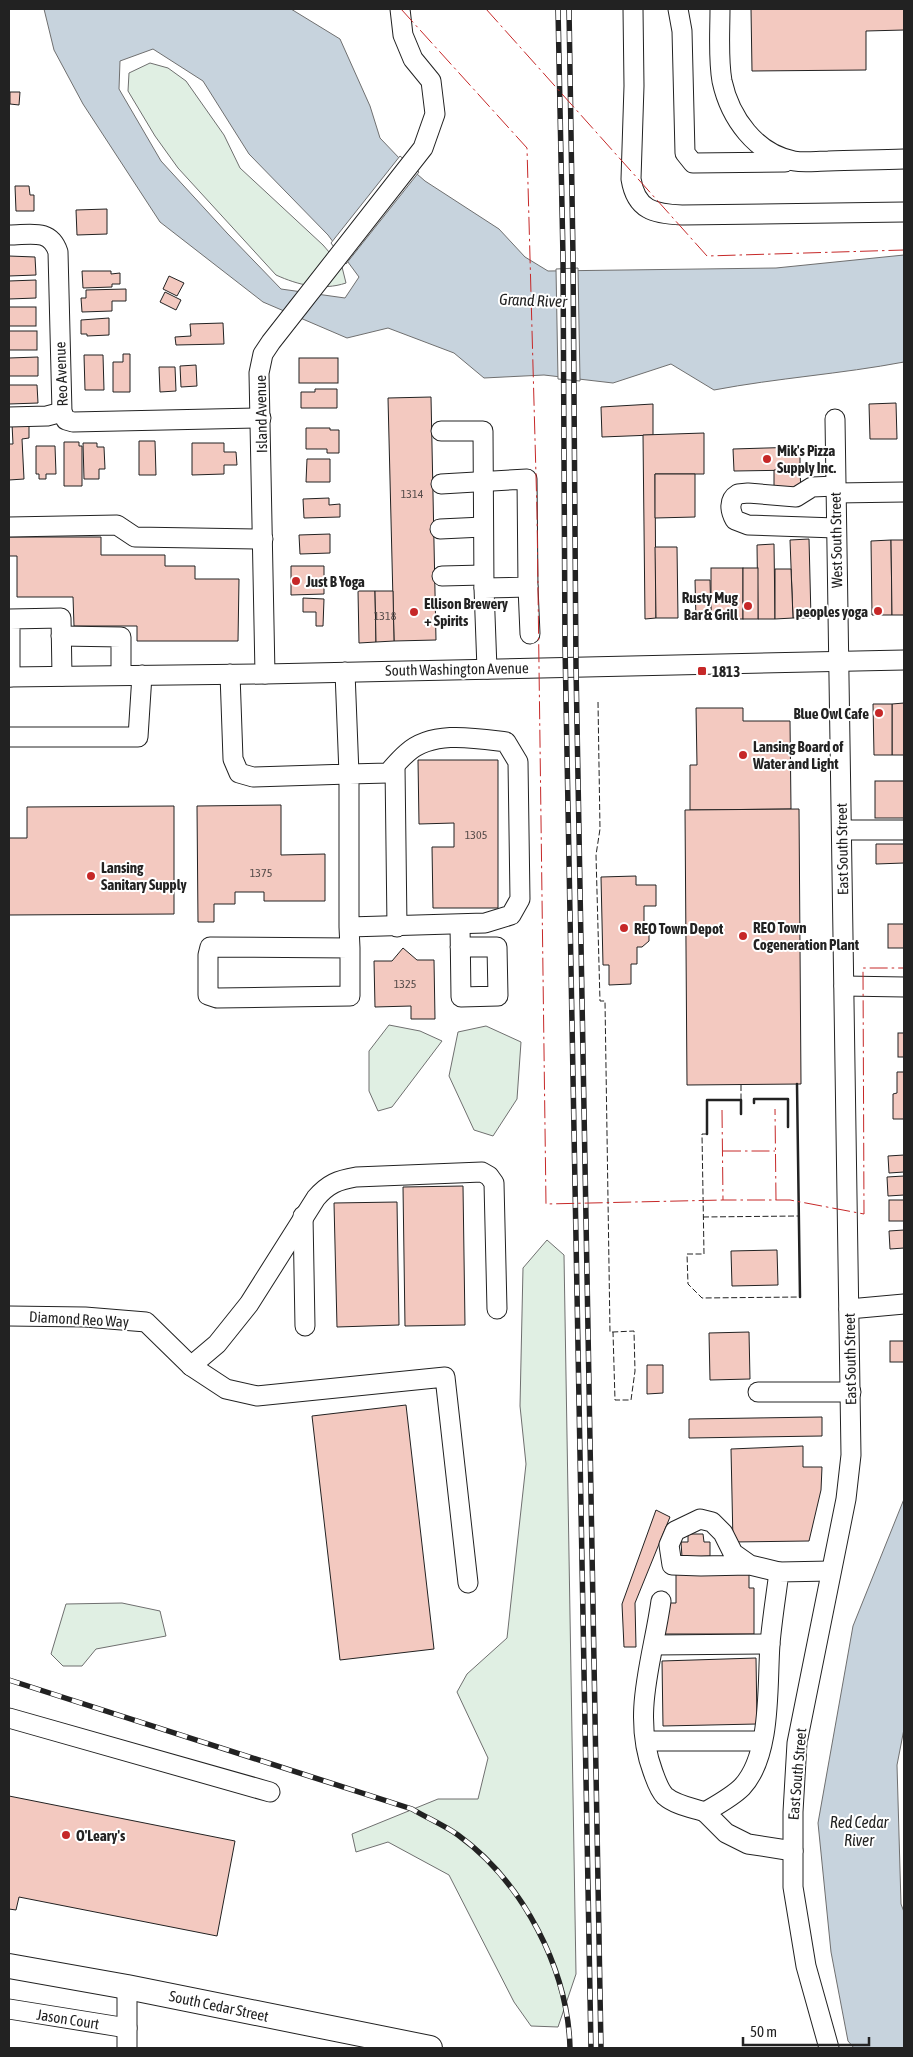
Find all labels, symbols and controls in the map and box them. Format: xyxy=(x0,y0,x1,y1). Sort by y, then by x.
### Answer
water label: Grand River xyxy=(499,290,568,310)
street label: Reo Avenue xyxy=(51,341,71,407)
street label: Island Avenue xyxy=(252,375,270,453)
place label: Mik's Pizza Supply Inc. xyxy=(777,442,836,476)
marker: Mik's Pizza Supply Inc. xyxy=(761,453,773,465)
house number: 1314 xyxy=(401,487,424,501)
street label: West South Street xyxy=(827,492,845,588)
place label: Just B Yoga xyxy=(305,573,365,590)
marker: Just B Yoga xyxy=(290,575,302,587)
place label: Rusty Mug Bar & Grill xyxy=(682,589,739,623)
place label: Ellison Brewery + Spirits xyxy=(424,595,509,629)
marker: Rusty Mug Bar & Grill xyxy=(742,600,754,612)
place label: peoples yoga xyxy=(796,603,868,620)
marker: peoples yoga xyxy=(872,605,884,617)
marker: Ellison Brewery + Spirits xyxy=(408,606,420,618)
house number: 1318 xyxy=(374,609,397,623)
street label: South Washington Avenue xyxy=(385,659,529,679)
place label: 1813 xyxy=(712,663,740,680)
marker: 1813 xyxy=(696,665,708,677)
place label: Blue Owl Cafe xyxy=(793,705,869,722)
marker: Blue Owl Cafe xyxy=(873,707,885,719)
place label: Lansing Board of Water and Light xyxy=(752,738,844,772)
marker: Lansing Board of Water and Light xyxy=(737,749,749,761)
street label: East South Street xyxy=(833,803,851,895)
house number: 1305 xyxy=(465,828,487,842)
place label: Lansing Sanitary Supply xyxy=(101,859,188,893)
house number: 1375 xyxy=(250,866,272,880)
marker: Lansing Sanitary Supply xyxy=(85,870,97,882)
place label: REO Town Cogeneration Plant xyxy=(753,919,860,953)
place label: REO Town Depot xyxy=(634,920,724,937)
marker: REO Town Depot xyxy=(618,922,630,934)
marker: REO Town Cogeneration Plant xyxy=(737,930,749,942)
house number: 1325 xyxy=(394,977,416,991)
street label: Diamond Reo Way xyxy=(29,1308,129,1330)
street label: East South Street xyxy=(841,1313,859,1405)
street label: East South Street xyxy=(785,1727,809,1821)
water label: Red Cedar River xyxy=(830,1813,890,1849)
place label: O'Leary's xyxy=(76,1827,126,1844)
marker: O'Leary's xyxy=(60,1829,72,1841)
street label: South Cedar Street xyxy=(168,1987,270,2025)
street label: Jason Court xyxy=(36,2006,100,2032)
scale bar xyxy=(743,2014,869,2046)
text: 50 m xyxy=(750,2023,777,2040)

